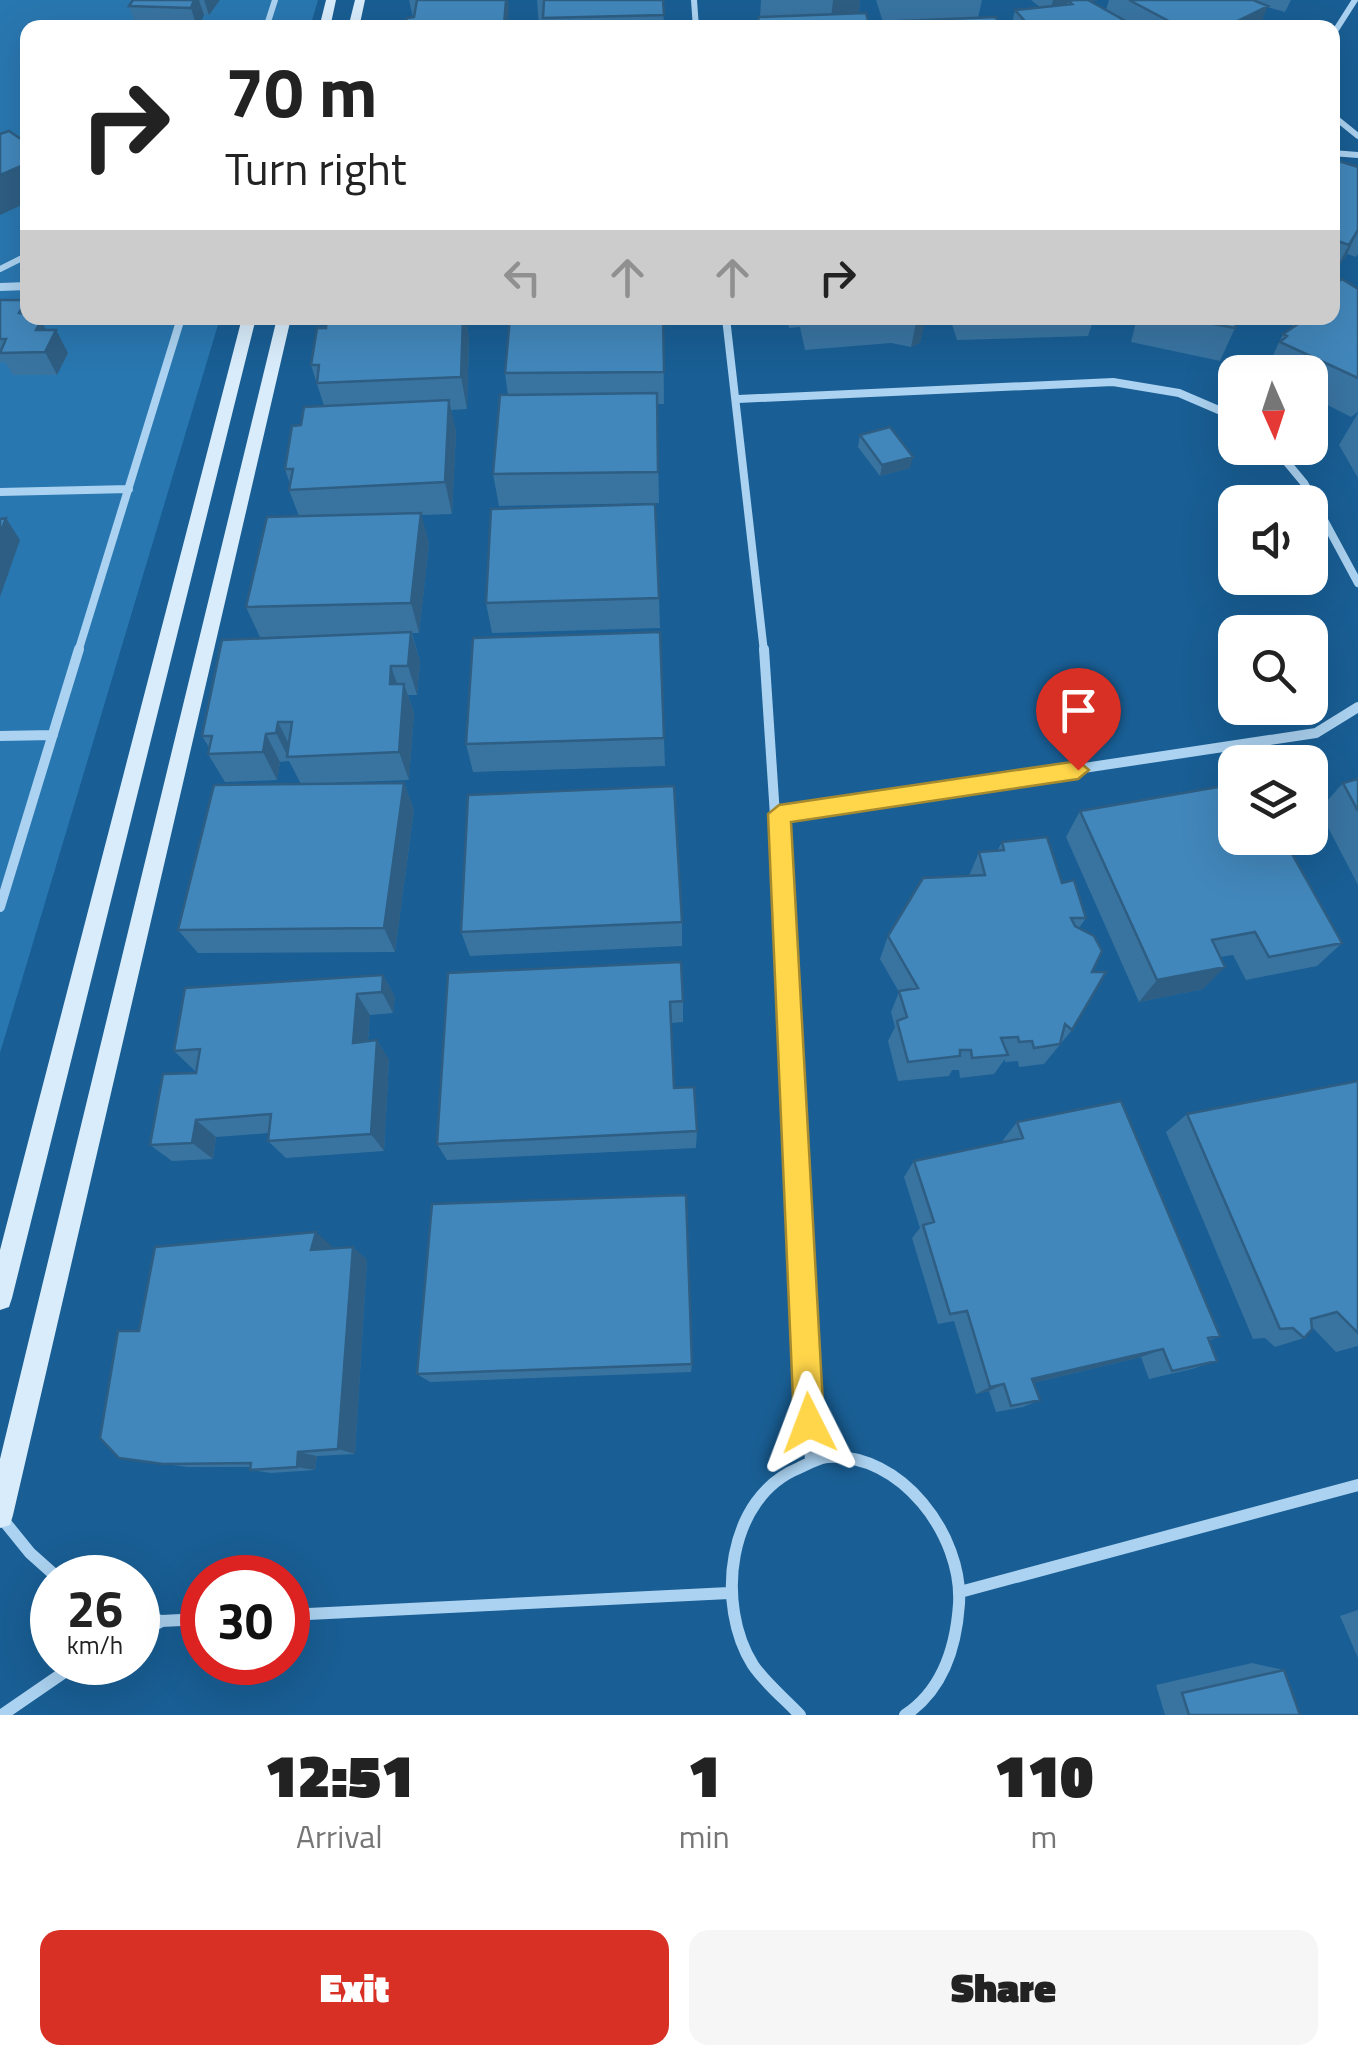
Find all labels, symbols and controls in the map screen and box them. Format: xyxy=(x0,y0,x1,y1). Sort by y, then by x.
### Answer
text: 70 m xyxy=(225,38,378,144)
icon: right xyxy=(60,60,190,190)
text: Turn right xyxy=(225,134,407,202)
icon: left xyxy=(495,250,550,305)
icon: ahead xyxy=(600,250,655,305)
icon: ahead xyxy=(705,250,760,305)
icon: right xyxy=(810,250,865,305)
north arrow xyxy=(1218,355,1328,465)
map controls xyxy=(1218,355,1328,855)
button: sound xyxy=(1218,485,1328,595)
button: search xyxy=(1218,615,1328,725)
pin xyxy=(1036,668,1121,771)
icon: arrive xyxy=(1051,683,1106,738)
button: layers xyxy=(1218,745,1328,855)
position arrow xyxy=(757,1371,861,1475)
speed limit sign: 30 xyxy=(180,1555,310,1685)
text: 26 xyxy=(67,1570,123,1646)
text: km/h xyxy=(67,1626,123,1664)
text: 12:51 xyxy=(265,1729,414,1820)
text: 1 xyxy=(688,1729,721,1820)
text: 110 xyxy=(994,1729,1093,1820)
text: Arrival xyxy=(296,1812,383,1860)
text: min xyxy=(679,1812,730,1860)
text: m xyxy=(1030,1812,1057,1860)
button: Exit xyxy=(40,1930,669,2045)
button: Share xyxy=(689,1930,1318,2045)

